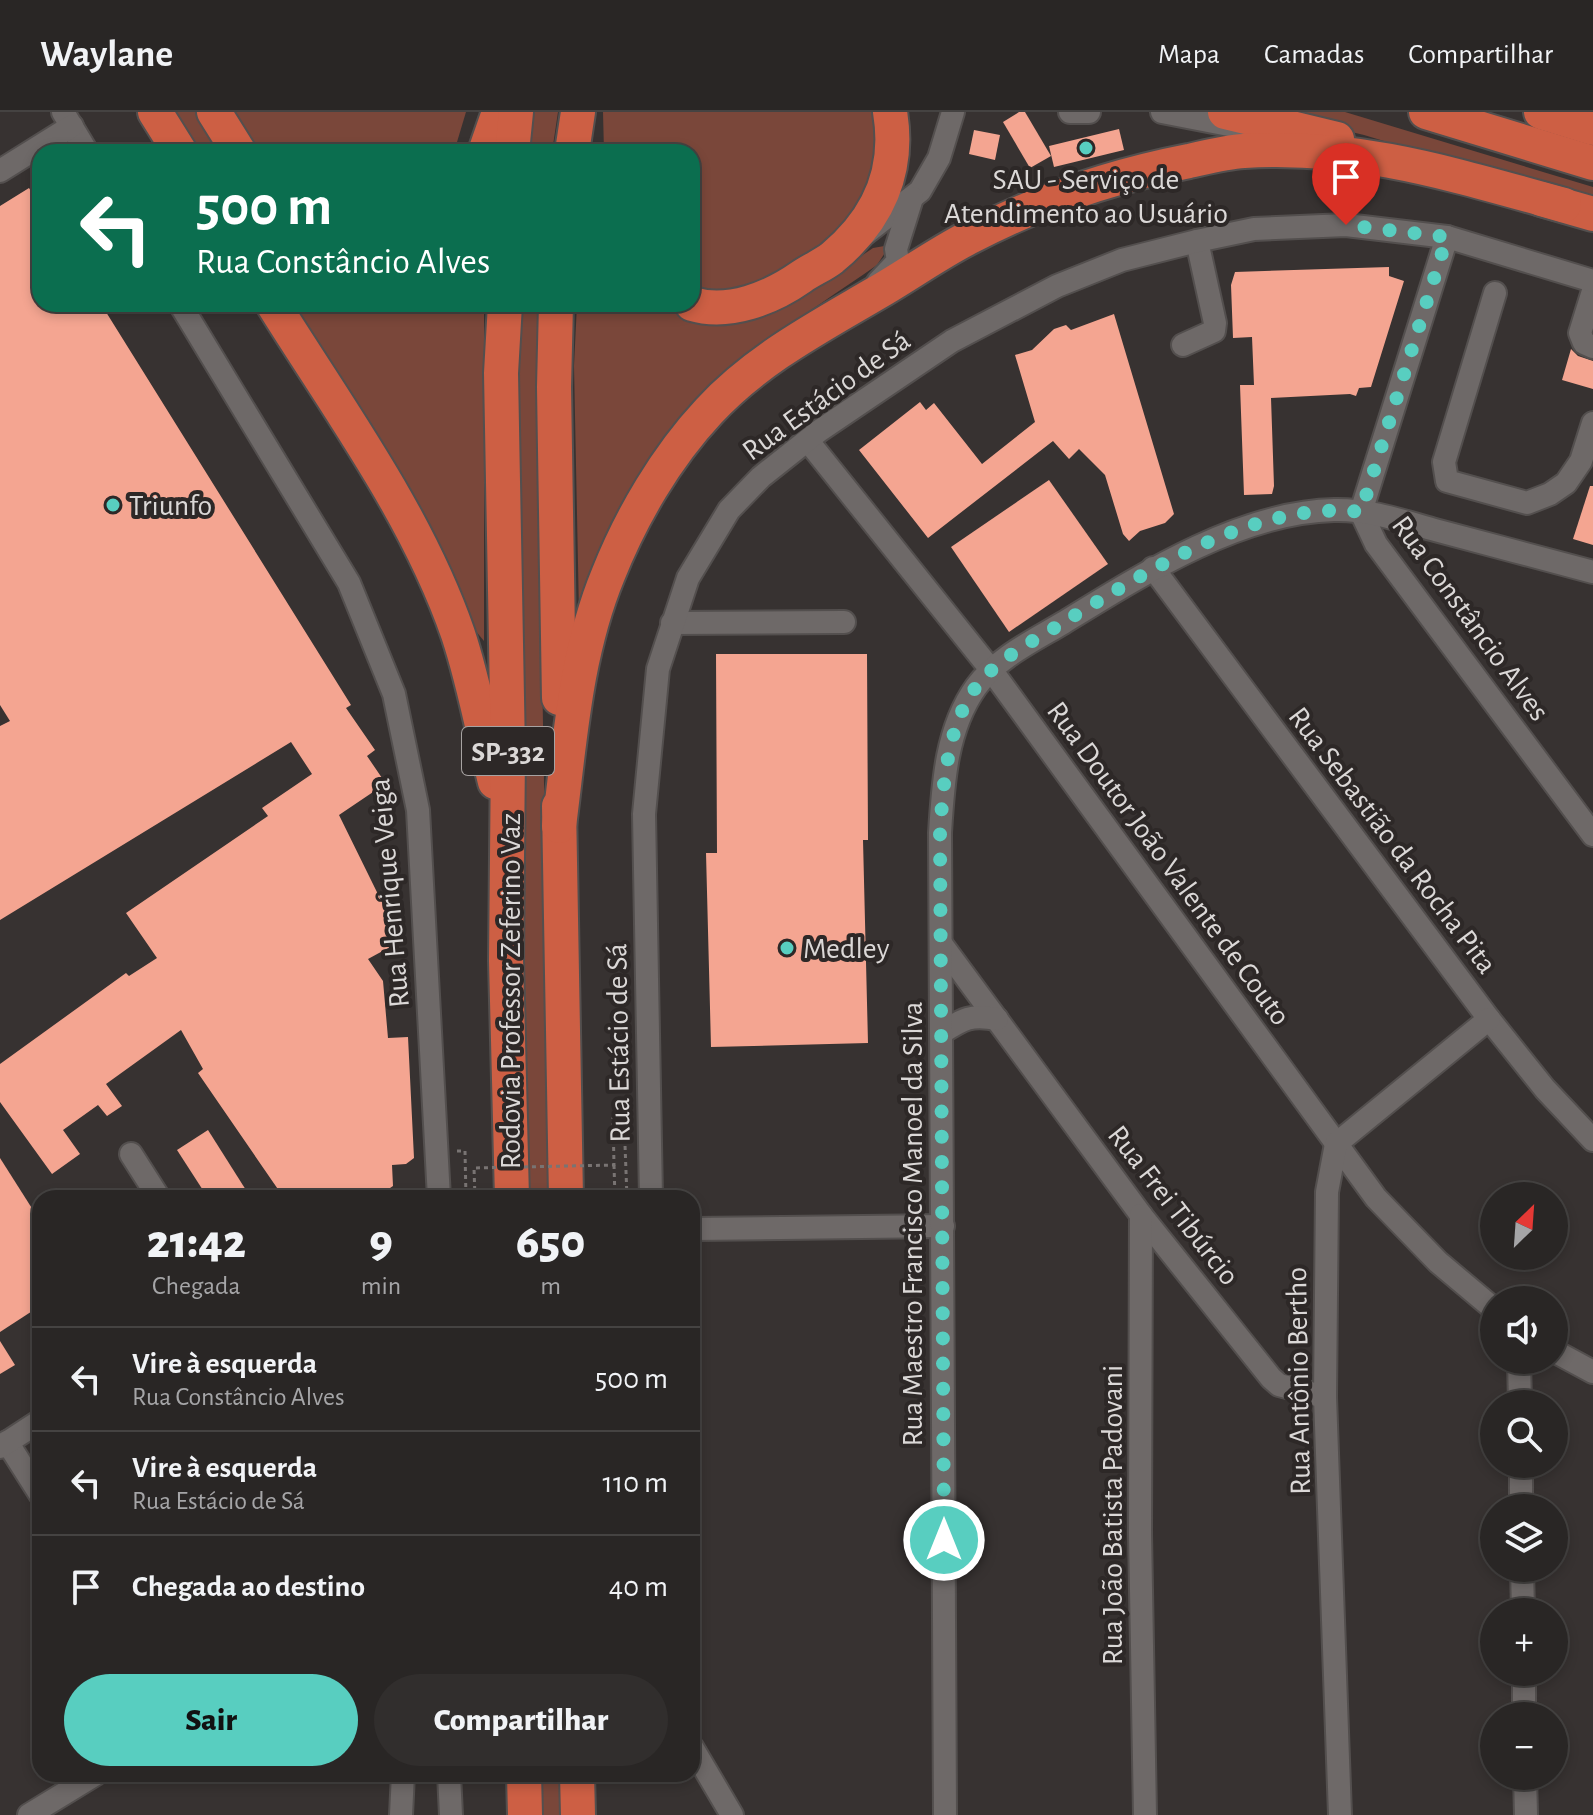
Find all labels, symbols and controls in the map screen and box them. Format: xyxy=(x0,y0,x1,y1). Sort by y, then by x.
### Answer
text: Waylane xyxy=(40,36,173,74)
text: Mapa xyxy=(1158,41,1220,69)
text: Camadas xyxy=(1264,41,1364,69)
text: Compartilhar xyxy=(1408,41,1553,69)
marker: SAU - Serviço de Atendimento ao Usuário xyxy=(1077,139,1095,157)
pin xyxy=(1312,143,1380,225)
icon: arrive xyxy=(1324,155,1368,199)
place label: SAU - Serviço de Atendimento ao Usuário xyxy=(944,165,1228,229)
icon: left xyxy=(64,176,168,280)
text: 500 m xyxy=(196,179,332,235)
text: Rua Constâncio Alves xyxy=(196,244,490,280)
street label: Rua Estácio de Sá xyxy=(737,325,916,467)
place label: Triunfo xyxy=(129,491,212,521)
marker: Triunfo xyxy=(104,496,122,514)
street label: Rua Constâncio Alves xyxy=(1386,511,1554,727)
street label: Rua Doutor João Valente de Couto xyxy=(1041,696,1295,1031)
street label: Rua Sebastião da Rocha Pita xyxy=(1282,702,1502,979)
road number: SP-332 xyxy=(462,727,554,775)
street label: Rua Henrique Veiga xyxy=(365,777,415,1009)
street label: Rodovia Professor Zeferino Vaz xyxy=(496,813,526,1169)
place label: Medley xyxy=(803,934,890,964)
marker: Medley xyxy=(778,939,796,957)
street label: Rua Estácio de Sá xyxy=(602,943,636,1143)
street label: Rua Maestro Francisco Manoel da Silva xyxy=(898,1001,928,1447)
street label: Rua Frei Tibúrcio xyxy=(1102,1120,1245,1291)
north arrow xyxy=(1480,1182,1568,1270)
map controls xyxy=(1480,1182,1568,1790)
text: 21:42 xyxy=(147,1219,246,1267)
text: 9 xyxy=(369,1219,393,1267)
text: 650 xyxy=(516,1219,585,1267)
street label: Rua Antônio Bertho xyxy=(1282,1267,1316,1495)
text: Chegada xyxy=(152,1273,241,1299)
text: min xyxy=(361,1273,401,1299)
text: m xyxy=(540,1273,561,1299)
button: sound xyxy=(1480,1286,1568,1374)
text: Vire à esquerda xyxy=(132,1349,317,1379)
icon: left xyxy=(64,1357,108,1401)
text: 500 m xyxy=(595,1364,668,1394)
street label: Rua João Batista Padovani xyxy=(1098,1365,1128,1665)
text: Rua Constâncio Alves xyxy=(132,1384,345,1410)
button: search xyxy=(1480,1390,1568,1478)
text: Vire à esquerda xyxy=(132,1453,317,1483)
icon: left xyxy=(64,1461,108,1505)
text: 110 m xyxy=(603,1468,668,1498)
text: Rua Estácio de Sá xyxy=(132,1488,305,1514)
button: layers xyxy=(1480,1494,1568,1582)
position arrow xyxy=(902,1498,986,1582)
icon: arrive xyxy=(64,1565,108,1609)
text: Chegada ao destino xyxy=(132,1572,365,1602)
text: 40 m xyxy=(609,1572,668,1602)
button: + xyxy=(1480,1598,1568,1686)
button: Sair xyxy=(64,1674,358,1766)
button: Compartilhar xyxy=(374,1674,668,1766)
button: − xyxy=(1480,1702,1568,1790)

